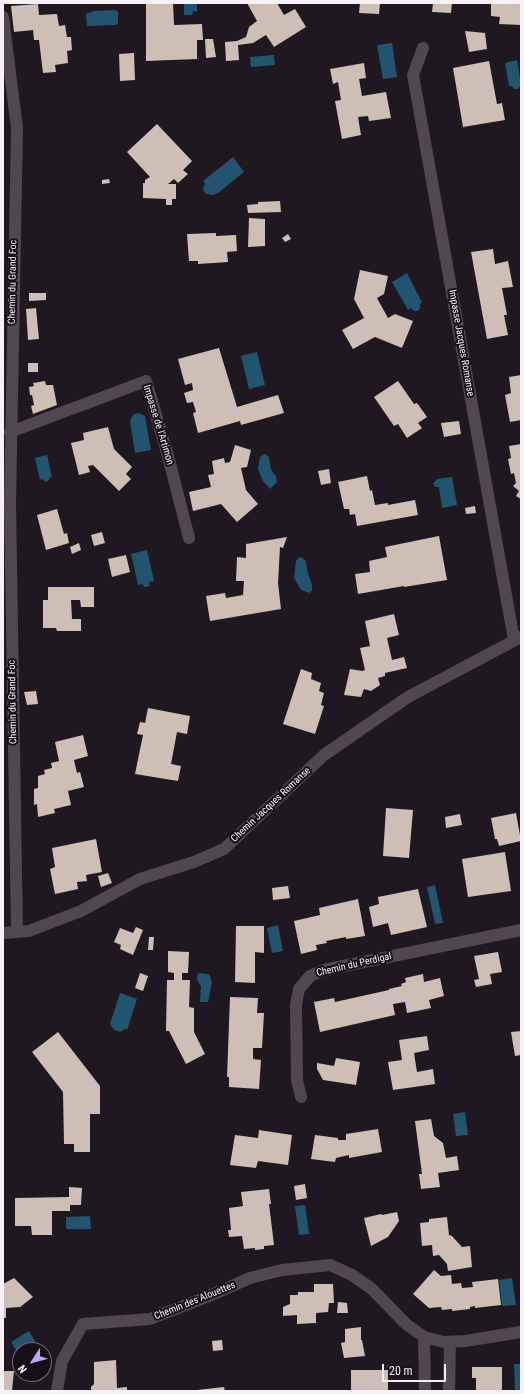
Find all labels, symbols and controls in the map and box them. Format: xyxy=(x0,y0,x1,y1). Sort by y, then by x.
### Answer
street label: Chemin du Grand Foc xyxy=(6,240,20,324)
street label: Impasse Jacques Romanse xyxy=(446,289,476,397)
street label: Impasse de l'Artimon xyxy=(140,384,176,466)
street label: Chemin du Grand Foc xyxy=(6,660,20,744)
street label: Chemin Jacques Romanse xyxy=(229,765,313,845)
street label: Chemin du Perdigal xyxy=(315,951,393,979)
street label: Chemin des Alouettes xyxy=(153,1279,237,1323)
north arrow xyxy=(12,1342,52,1382)
scale bar xyxy=(384,1356,448,1382)
text: N xyxy=(15,1362,30,1375)
text: 20 m xyxy=(389,1364,413,1378)

